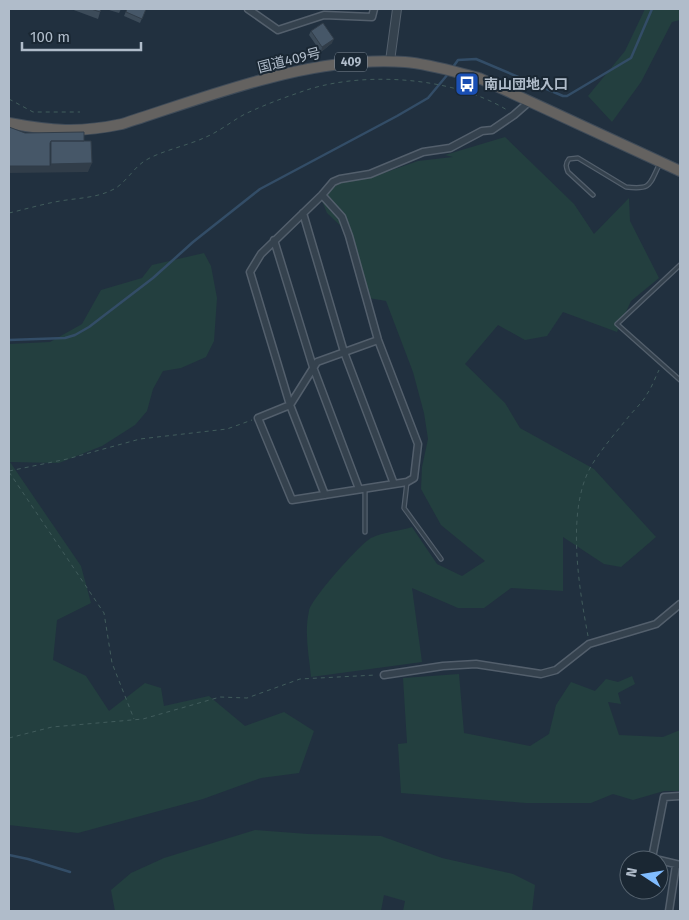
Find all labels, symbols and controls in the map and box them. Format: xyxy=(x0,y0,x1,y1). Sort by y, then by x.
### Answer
scale bar xyxy=(22,20,141,52)
text: 100 m xyxy=(30,28,70,46)
street label: 国道409号 xyxy=(256,44,322,77)
road number: 409 xyxy=(335,52,367,72)
bus stop icon: 南山団地入口 xyxy=(454,71,480,97)
place label: 南山団地入口 xyxy=(484,76,568,93)
north arrow xyxy=(619,850,669,900)
text: N xyxy=(622,866,641,879)

